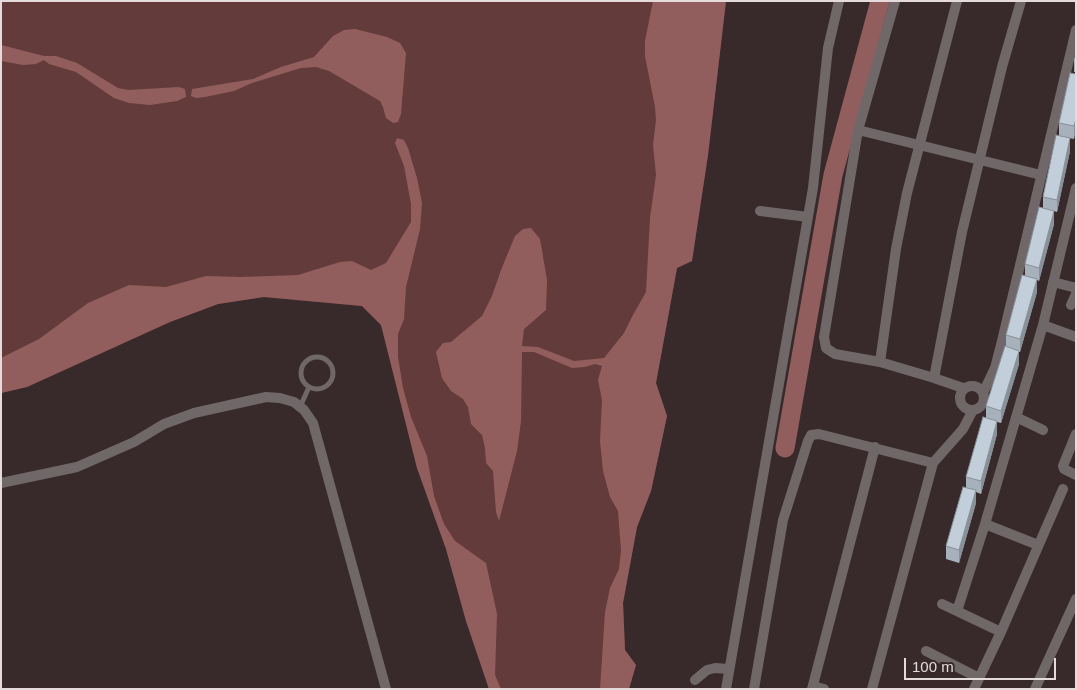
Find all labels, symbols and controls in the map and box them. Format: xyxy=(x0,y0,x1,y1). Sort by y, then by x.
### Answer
scale bar xyxy=(907,648,1060,680)
text: 100 m xyxy=(912,658,954,675)

